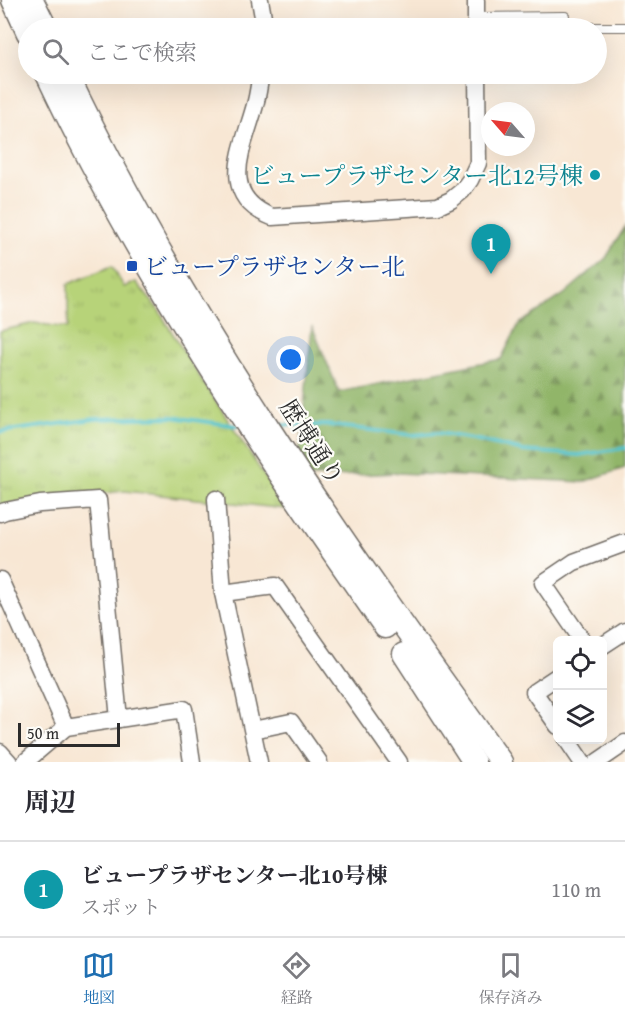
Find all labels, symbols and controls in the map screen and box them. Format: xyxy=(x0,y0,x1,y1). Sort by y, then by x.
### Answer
search box xyxy=(18,18,607,84)
icon: search xyxy=(39,35,72,68)
text: ここで検索 xyxy=(87,36,197,68)
north arrow xyxy=(481,102,535,156)
place label: ビュープラザセンター北12号棟 xyxy=(251,158,583,193)
marker: ビュープラザセンター北12号棟 xyxy=(588,168,602,182)
pin: 1 xyxy=(472,224,510,274)
place label: ビュープラザセンター北 xyxy=(144,249,405,284)
marker: ビュープラザセンター北 xyxy=(125,259,139,273)
your location xyxy=(276,345,305,374)
street label: 歴博通り xyxy=(271,392,353,492)
map controls xyxy=(553,636,607,744)
button: locate xyxy=(553,636,607,690)
button: layers xyxy=(553,690,607,744)
scale bar xyxy=(18,720,120,748)
text: 50 m xyxy=(27,721,59,745)
text: 周辺 xyxy=(24,782,76,821)
text: ビュープラザセンター北10号棟 xyxy=(81,859,387,891)
text: 1 xyxy=(38,875,49,904)
text: 110 m xyxy=(551,875,601,904)
text: スポット xyxy=(81,892,161,921)
tab: 地図 xyxy=(82,949,115,1009)
tab: 経路 xyxy=(280,949,313,1009)
tab: 保存済み xyxy=(478,949,542,1009)

